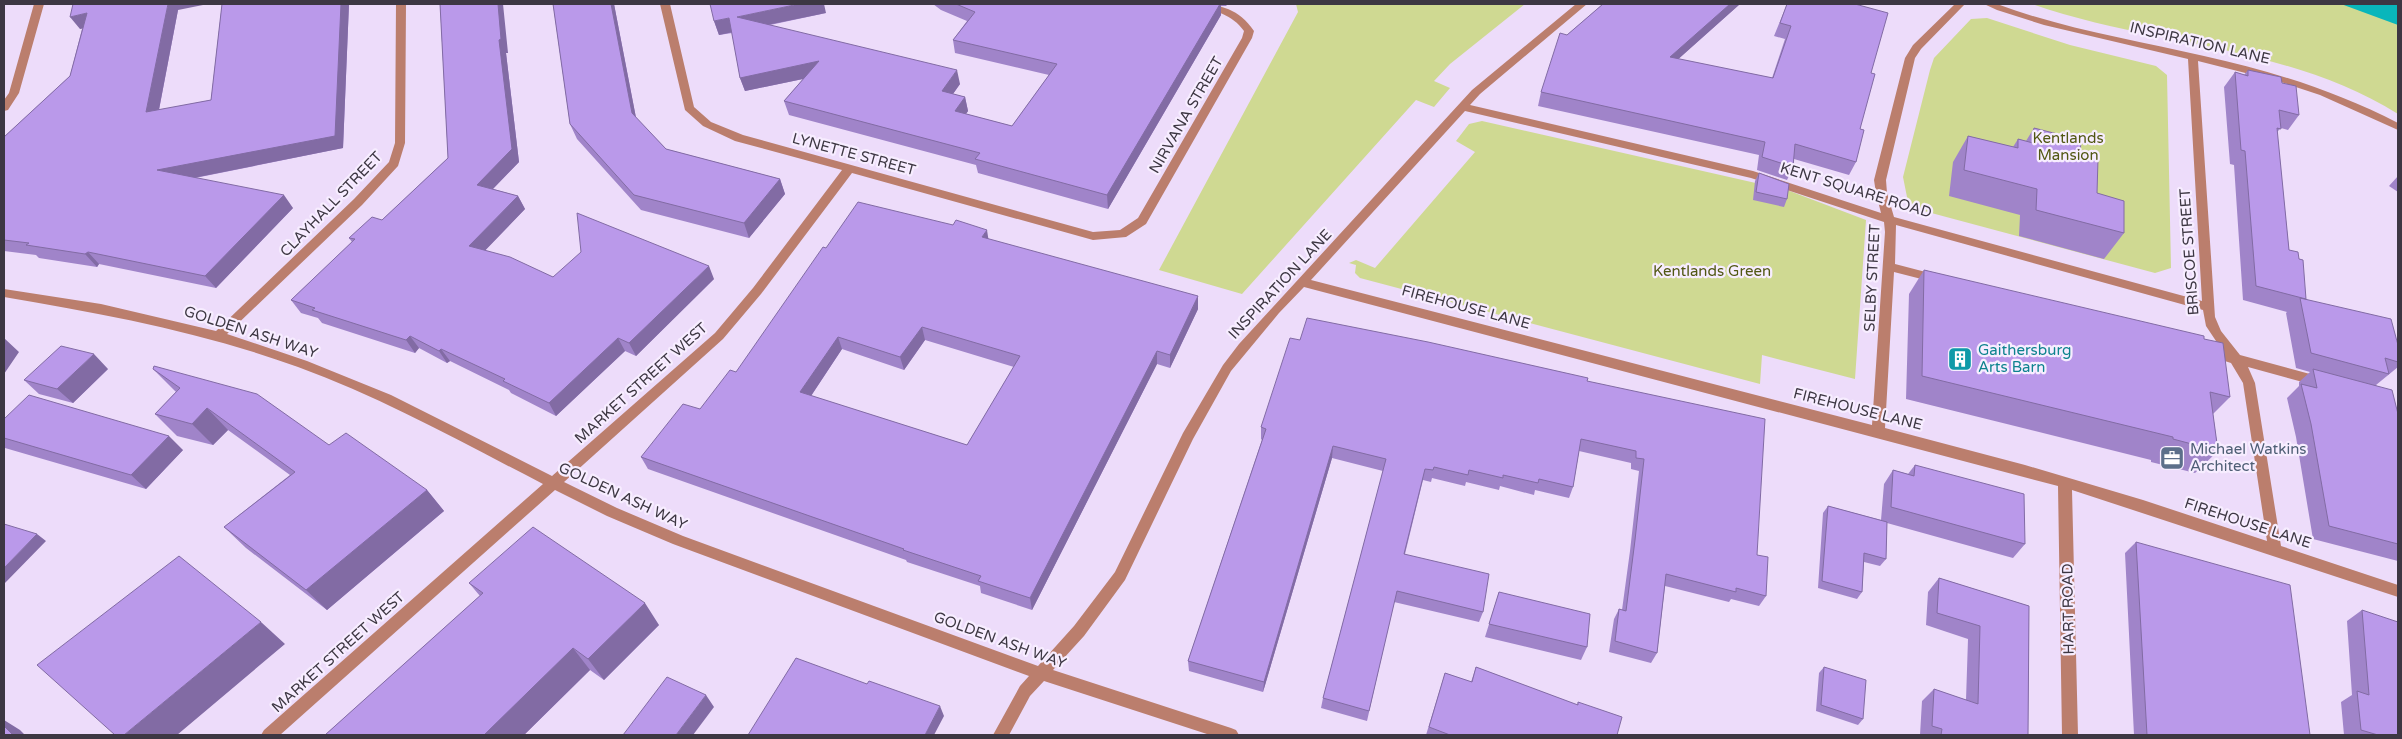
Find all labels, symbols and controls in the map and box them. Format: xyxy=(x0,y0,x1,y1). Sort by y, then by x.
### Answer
street label: INSPIRATION LANE xyxy=(2128,18,2272,68)
street label: NIRVANA STREET xyxy=(1145,53,1227,177)
street label: LYNETTE STREET xyxy=(790,129,918,179)
park label: Kentlands Mansion xyxy=(2032,129,2104,164)
street label: CLAYHALL STREET xyxy=(276,148,386,260)
street label: KENT SQUARE ROAD xyxy=(1778,158,1934,222)
street label: BRISCOE STREET xyxy=(2176,188,2202,316)
street label: SELBY STREET xyxy=(1860,224,1884,332)
street label: INSPIRATION LANE xyxy=(1224,225,1336,343)
park label: Kentlands Green xyxy=(1653,262,1771,280)
street label: FIREHOUSE LANE xyxy=(1400,281,1532,333)
street label: GOLDEN ASH WAY xyxy=(182,302,321,362)
street label: MARKET STREET WEST xyxy=(571,319,711,447)
place label: Gaithersburg Arts Barn xyxy=(1978,341,2071,376)
building icon: Gaithersburg Arts Barn xyxy=(1947,346,1973,372)
street label: FIREHOUSE LANE xyxy=(1792,384,1924,434)
place label: Michael Watkins Architect xyxy=(2190,440,2307,475)
office icon: Michael Watkins Architect xyxy=(2159,445,2185,471)
street label: GOLDEN ASH WAY xyxy=(556,458,690,534)
street label: FIREHOUSE LANE xyxy=(2182,494,2314,552)
street label: HART ROAD xyxy=(2058,563,2078,655)
street label: MARKET STREET WEST xyxy=(268,588,408,716)
street label: GOLDEN ASH WAY xyxy=(931,608,1069,672)

